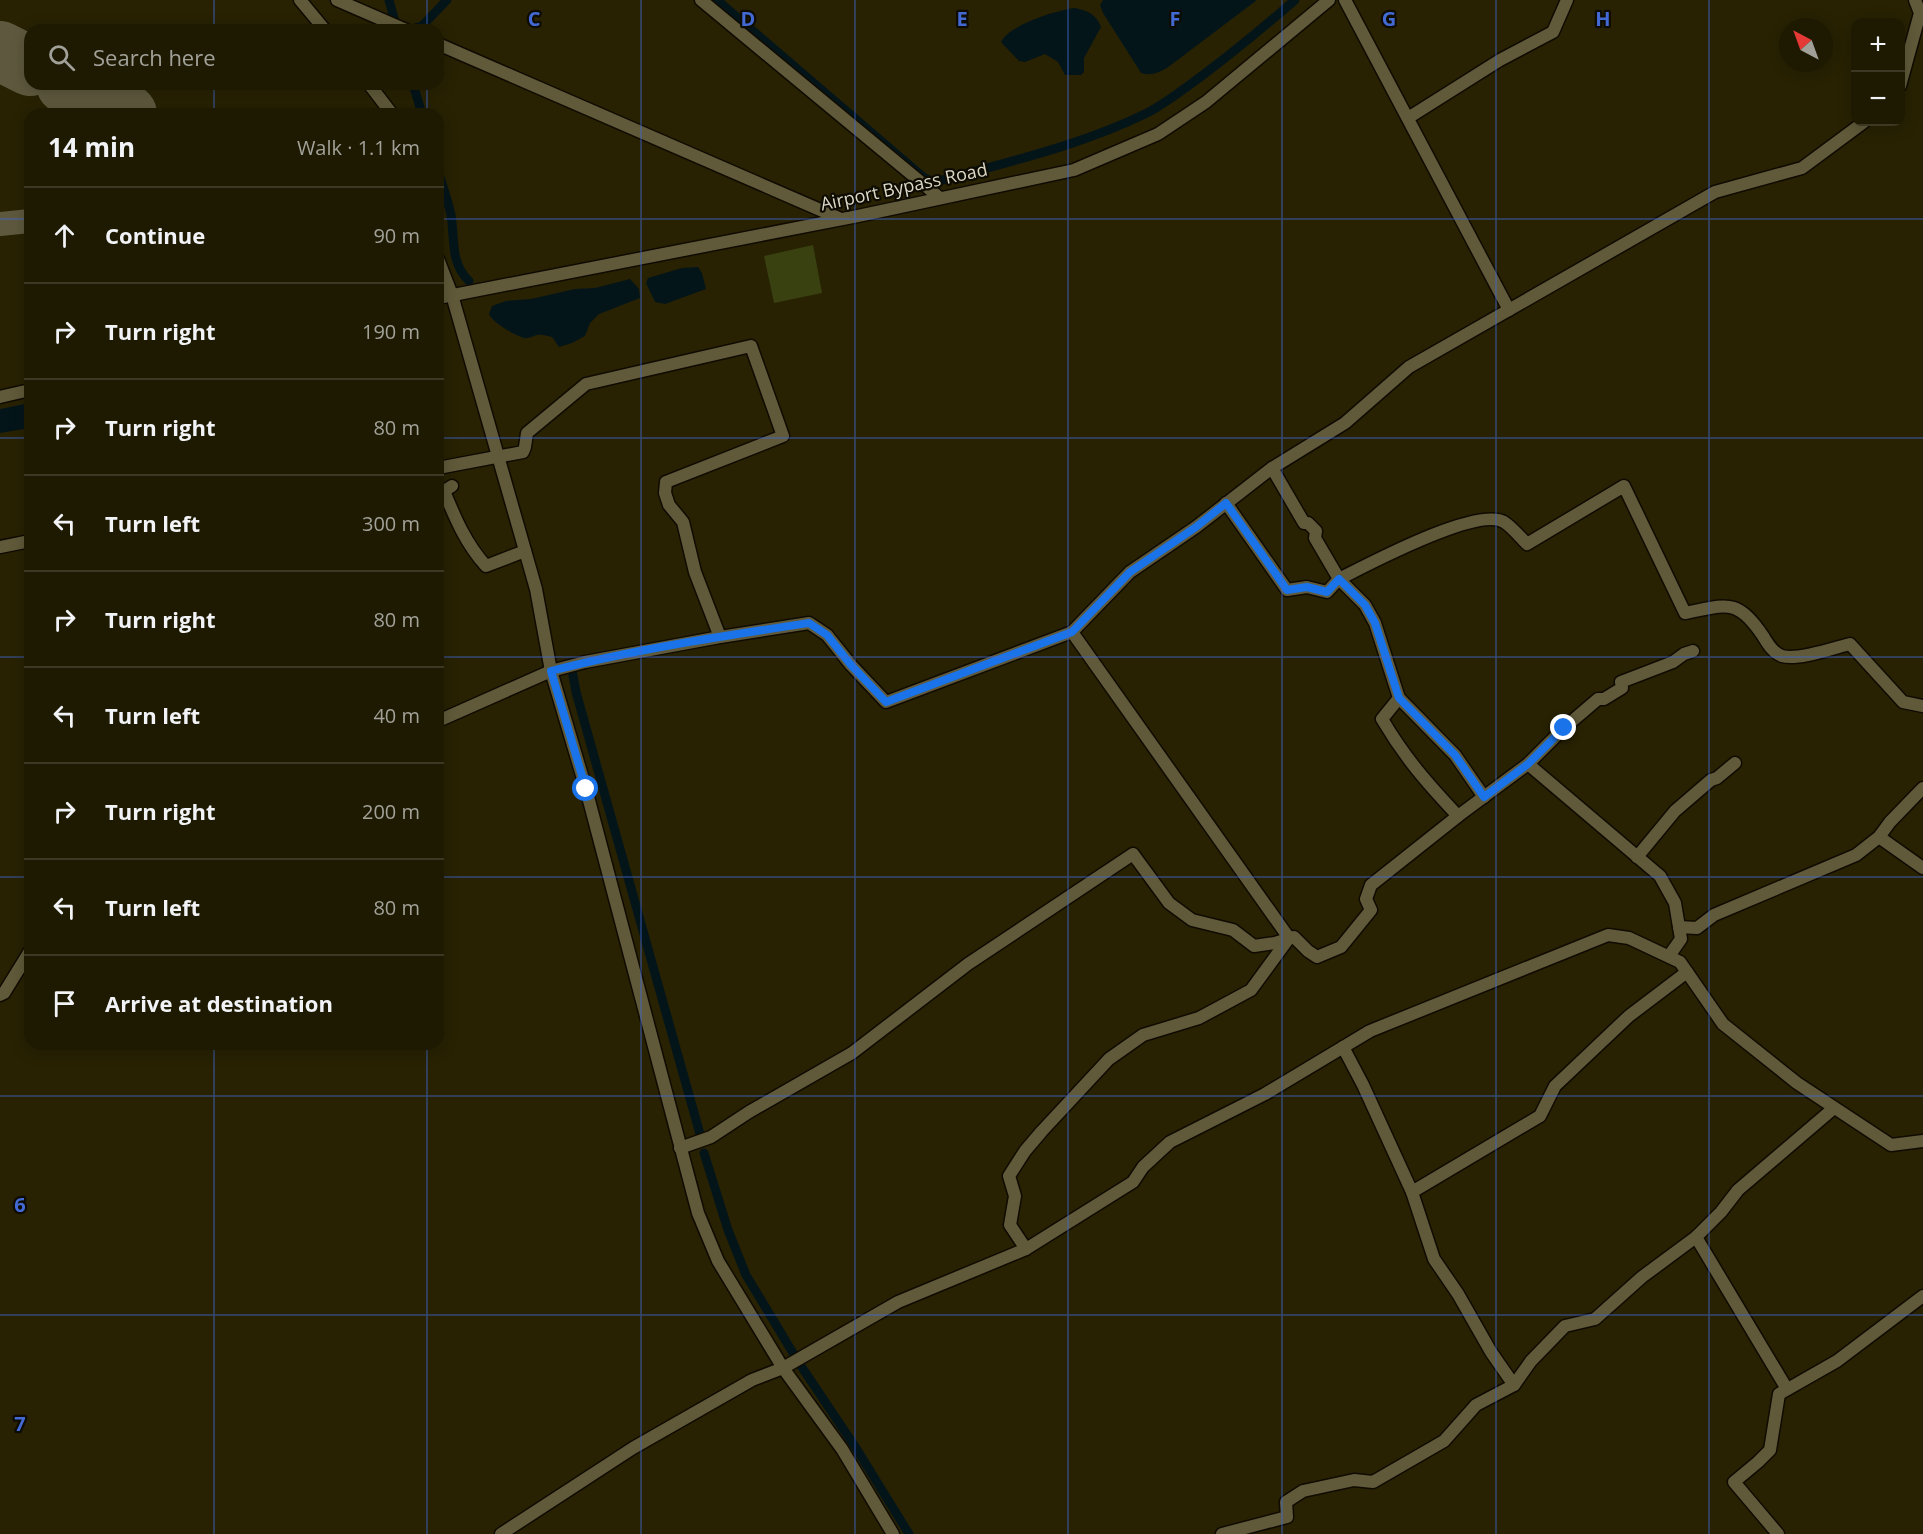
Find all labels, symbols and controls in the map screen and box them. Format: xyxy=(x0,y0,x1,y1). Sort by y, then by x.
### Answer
text: C xyxy=(528,5,541,32)
text: D xyxy=(741,5,755,32)
text: E xyxy=(956,5,968,32)
text: F xyxy=(1170,5,1180,32)
text: G xyxy=(1382,5,1396,32)
text: H xyxy=(1595,5,1611,32)
north arrow xyxy=(1779,18,1833,72)
map controls xyxy=(1851,18,1905,126)
button: + xyxy=(1851,18,1905,72)
search box xyxy=(24,24,444,90)
icon: search xyxy=(45,41,78,74)
text: Search here xyxy=(93,42,216,72)
button: − xyxy=(1851,72,1905,126)
text: 14 min xyxy=(48,129,135,165)
text: Walk · 1.1 km xyxy=(297,134,420,161)
street label: Airport Bypass Road xyxy=(818,157,989,215)
icon: ahead xyxy=(48,219,81,252)
text: Continue xyxy=(105,220,205,250)
text: 90 m xyxy=(373,222,420,249)
icon: right xyxy=(48,315,81,348)
text: Turn right xyxy=(105,316,216,346)
text: 190 m xyxy=(362,318,420,345)
icon: right xyxy=(48,411,81,444)
text: Turn right xyxy=(105,412,216,442)
text: 80 m xyxy=(373,414,420,441)
icon: left xyxy=(48,507,81,540)
text: Turn left xyxy=(105,508,200,538)
text: 300 m xyxy=(362,510,420,537)
icon: right xyxy=(48,603,81,636)
text: Turn right xyxy=(105,604,216,634)
text: 80 m xyxy=(373,606,420,633)
icon: left xyxy=(48,699,81,732)
text: Turn left xyxy=(105,700,200,730)
text: 40 m xyxy=(373,702,420,729)
route end xyxy=(1550,714,1576,740)
route start xyxy=(572,775,598,801)
icon: right xyxy=(48,795,81,828)
text: Turn right xyxy=(105,796,216,826)
text: 200 m xyxy=(362,798,420,825)
icon: left xyxy=(48,891,81,924)
text: Turn left xyxy=(105,892,200,922)
text: 80 m xyxy=(373,894,420,921)
icon: arrive xyxy=(48,987,81,1020)
text: Arrive at destination xyxy=(105,988,333,1018)
text: 6 xyxy=(14,1191,26,1218)
text: 7 xyxy=(14,1410,26,1437)

